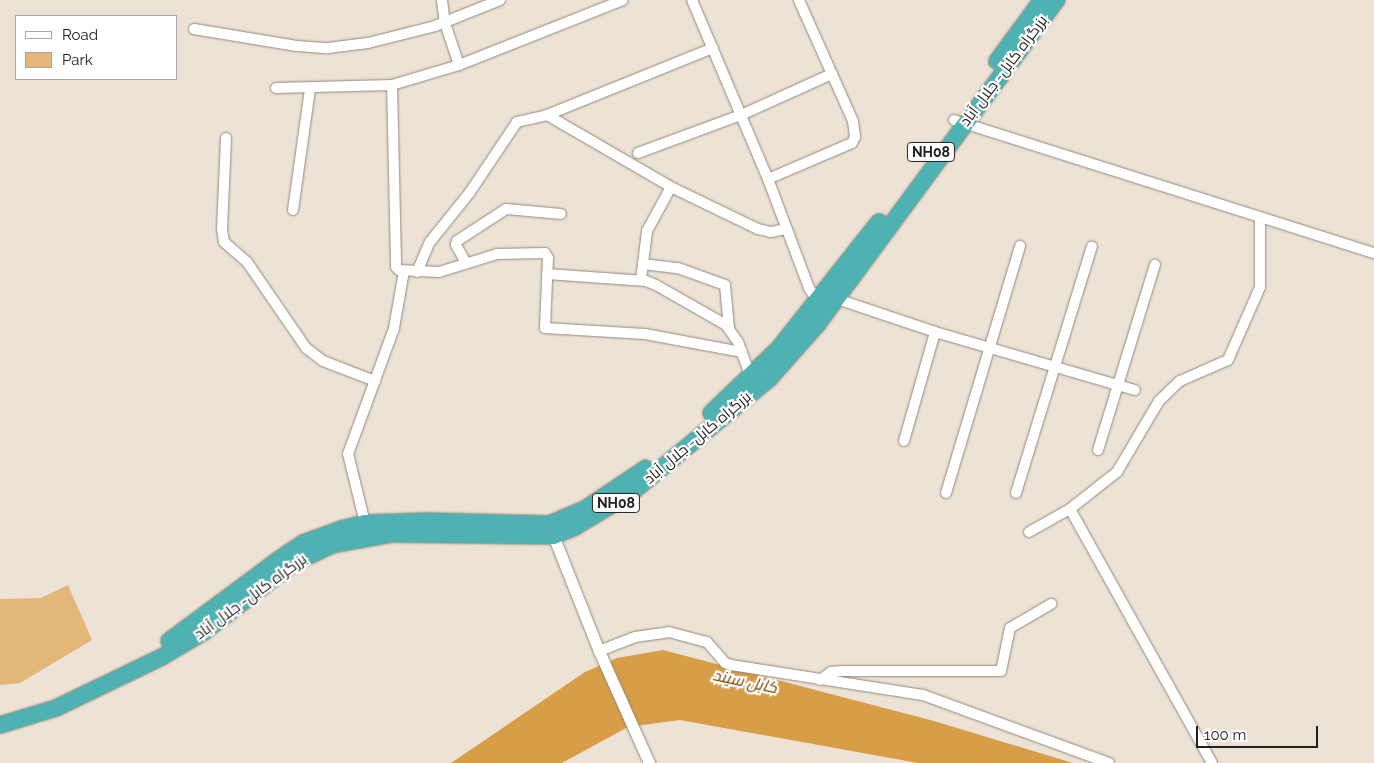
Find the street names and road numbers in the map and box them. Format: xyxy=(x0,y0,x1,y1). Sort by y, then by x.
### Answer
street label: بزرگراه کابل- جلال آباد xyxy=(956,12,1052,130)
road number: NH08 xyxy=(906,140,956,163)
street label: بزرگراه کابل- جلال آباد xyxy=(641,388,755,488)
road number: NH08 xyxy=(591,492,641,514)
street label: بزرگراه کابل- جلال آباد xyxy=(191,550,311,644)

